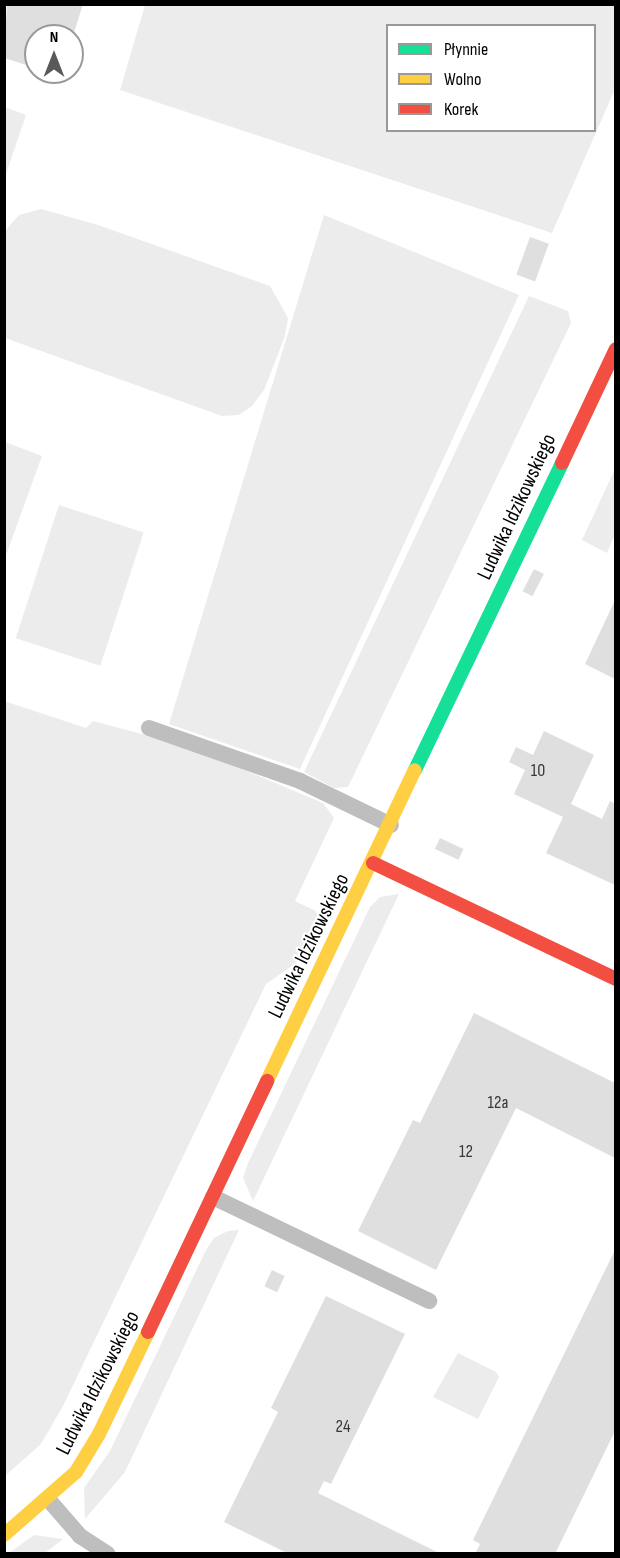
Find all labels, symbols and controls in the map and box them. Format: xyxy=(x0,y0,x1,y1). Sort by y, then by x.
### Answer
north arrow xyxy=(24,24,84,84)
legend xyxy=(386,24,596,132)
text: N xyxy=(50,28,58,47)
text: Płynnie xyxy=(444,39,488,60)
text: Wolno xyxy=(444,69,481,90)
text: Korek xyxy=(444,99,478,120)
street label: Ludwika Idzikowskiego xyxy=(472,430,562,584)
house number: 10 xyxy=(531,760,545,782)
street label: Ludwika Idzikowskiego xyxy=(263,870,355,1022)
house number: 12a xyxy=(488,1092,508,1114)
house number: 12 xyxy=(459,1141,473,1163)
street label: Ludwika Idzikowskiego xyxy=(51,1307,145,1459)
house number: 24 xyxy=(336,1416,350,1438)

